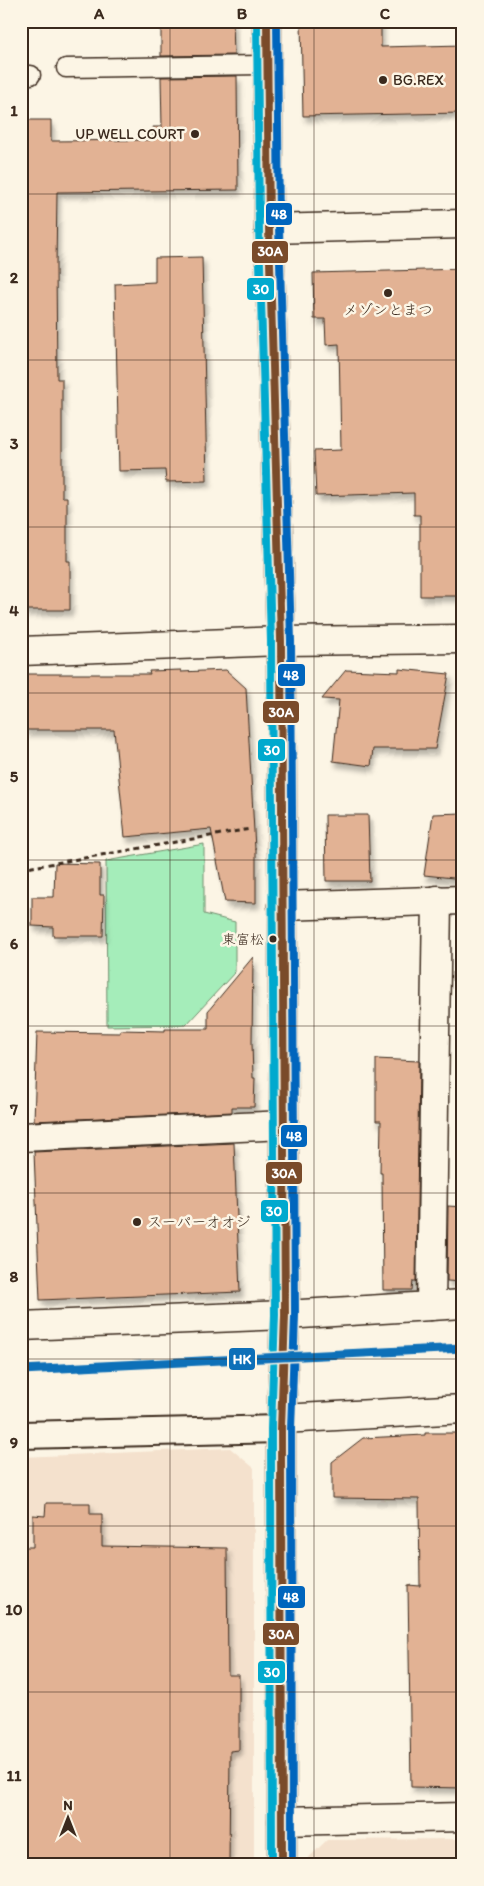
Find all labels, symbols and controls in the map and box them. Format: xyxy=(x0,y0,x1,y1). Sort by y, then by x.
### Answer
text: A xyxy=(93,4,105,23)
text: B xyxy=(237,4,248,23)
text: C xyxy=(380,4,391,23)
place label: BG.REX xyxy=(393,71,444,89)
marker: BG.REX xyxy=(377,74,389,86)
text: 1 xyxy=(10,101,18,120)
place label: UP WELL COURT xyxy=(75,125,186,143)
marker: UP WELL COURT xyxy=(189,128,201,140)
line badge: 48 xyxy=(265,202,293,226)
text: 48 xyxy=(271,206,287,223)
line badge: 30A xyxy=(251,240,289,264)
text: 30A xyxy=(257,243,284,260)
text: 2 xyxy=(10,268,19,287)
line badge: 30 xyxy=(246,277,275,301)
text: 30 xyxy=(253,281,269,298)
marker: メゾンとまつ xyxy=(382,287,394,299)
place label: メゾンとまつ xyxy=(343,301,433,319)
text: 3 xyxy=(10,434,19,453)
text: 4 xyxy=(9,601,19,620)
line badge: 48 xyxy=(277,663,306,687)
text: 48 xyxy=(283,667,299,684)
line badge: 30A xyxy=(262,700,300,724)
text: 30A xyxy=(268,704,295,721)
line badge: 30 xyxy=(257,738,286,762)
text: 30 xyxy=(264,742,280,759)
text: 5 xyxy=(10,767,19,786)
place label: 東富松 xyxy=(222,931,264,948)
text: 6 xyxy=(10,934,19,953)
marker: 東富松 xyxy=(268,934,278,944)
text: 7 xyxy=(9,1100,18,1119)
line badge: 48 xyxy=(280,1124,308,1148)
text: 48 xyxy=(286,1128,302,1145)
line badge: 30A xyxy=(265,1161,303,1185)
text: 30A xyxy=(271,1165,298,1182)
line badge: 30 xyxy=(260,1199,289,1223)
text: 30 xyxy=(266,1203,282,1220)
place label: スーパーオオジ xyxy=(147,1213,251,1231)
marker: スーパーオオジ xyxy=(131,1216,143,1228)
text: 8 xyxy=(10,1267,19,1286)
line badge: HK xyxy=(228,1347,256,1371)
text: HK xyxy=(233,1351,251,1368)
text: 9 xyxy=(10,1433,18,1452)
line badge: 48 xyxy=(277,1585,306,1609)
text: 48 xyxy=(283,1589,299,1606)
text: 10 xyxy=(5,1600,23,1619)
line badge: 30A xyxy=(262,1622,300,1646)
text: 30A xyxy=(268,1626,295,1643)
line badge: 30 xyxy=(257,1660,286,1684)
text: 30 xyxy=(264,1664,280,1681)
text: 11 xyxy=(7,1766,22,1785)
north arrow xyxy=(42,1794,92,1844)
text: N xyxy=(63,1797,73,1814)

